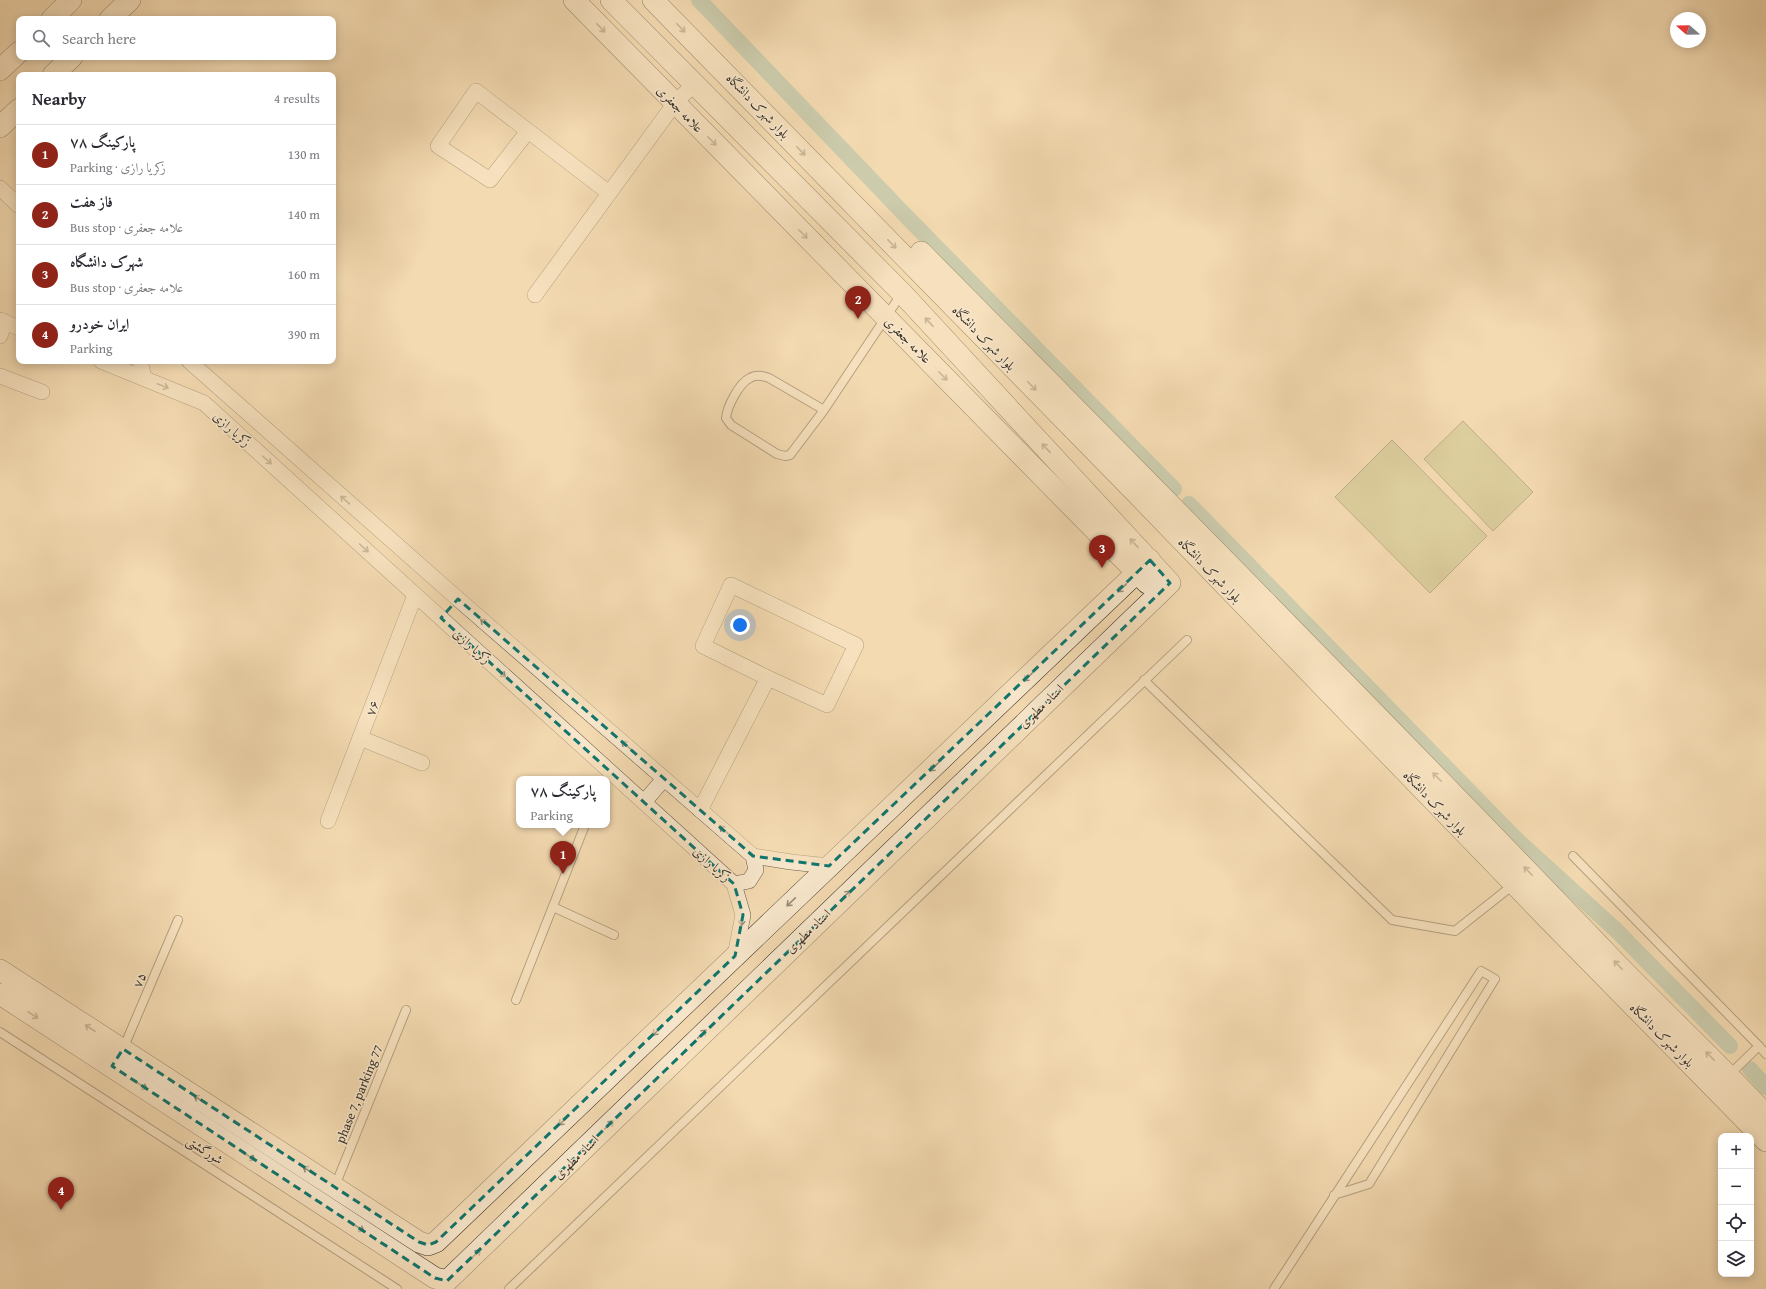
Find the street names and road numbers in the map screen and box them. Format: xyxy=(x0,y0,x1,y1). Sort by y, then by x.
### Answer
street label: بلوار شهرک دانشگاه xyxy=(722,69,794,143)
street label: علامه جعفری xyxy=(653,81,707,137)
street label: بلوار شهرک دانشگاه xyxy=(948,301,1020,375)
street label: علامه جعفری xyxy=(880,312,936,368)
street label: زکریا رازی xyxy=(209,407,255,451)
street label: بلوار شهرک دانشگاه xyxy=(1174,533,1246,607)
street label: زکریا رازی xyxy=(449,624,495,668)
street label: استاد مطهری xyxy=(1014,679,1068,733)
street label: ۷۶ xyxy=(360,697,384,719)
street label: بلوار شهرک دانشگاه xyxy=(1399,766,1471,840)
street label: زکریا رازی xyxy=(689,842,735,886)
street label: استاد مطهری xyxy=(781,904,835,958)
street label: ۷۵ xyxy=(127,969,151,991)
street label: بلوار شهرک دانشگاه xyxy=(1625,998,1699,1072)
street label: phase 7, parking 77 xyxy=(331,1042,387,1146)
street label: استاد مطهری xyxy=(549,1130,603,1184)
street label: شورگشتی xyxy=(183,1131,227,1169)

